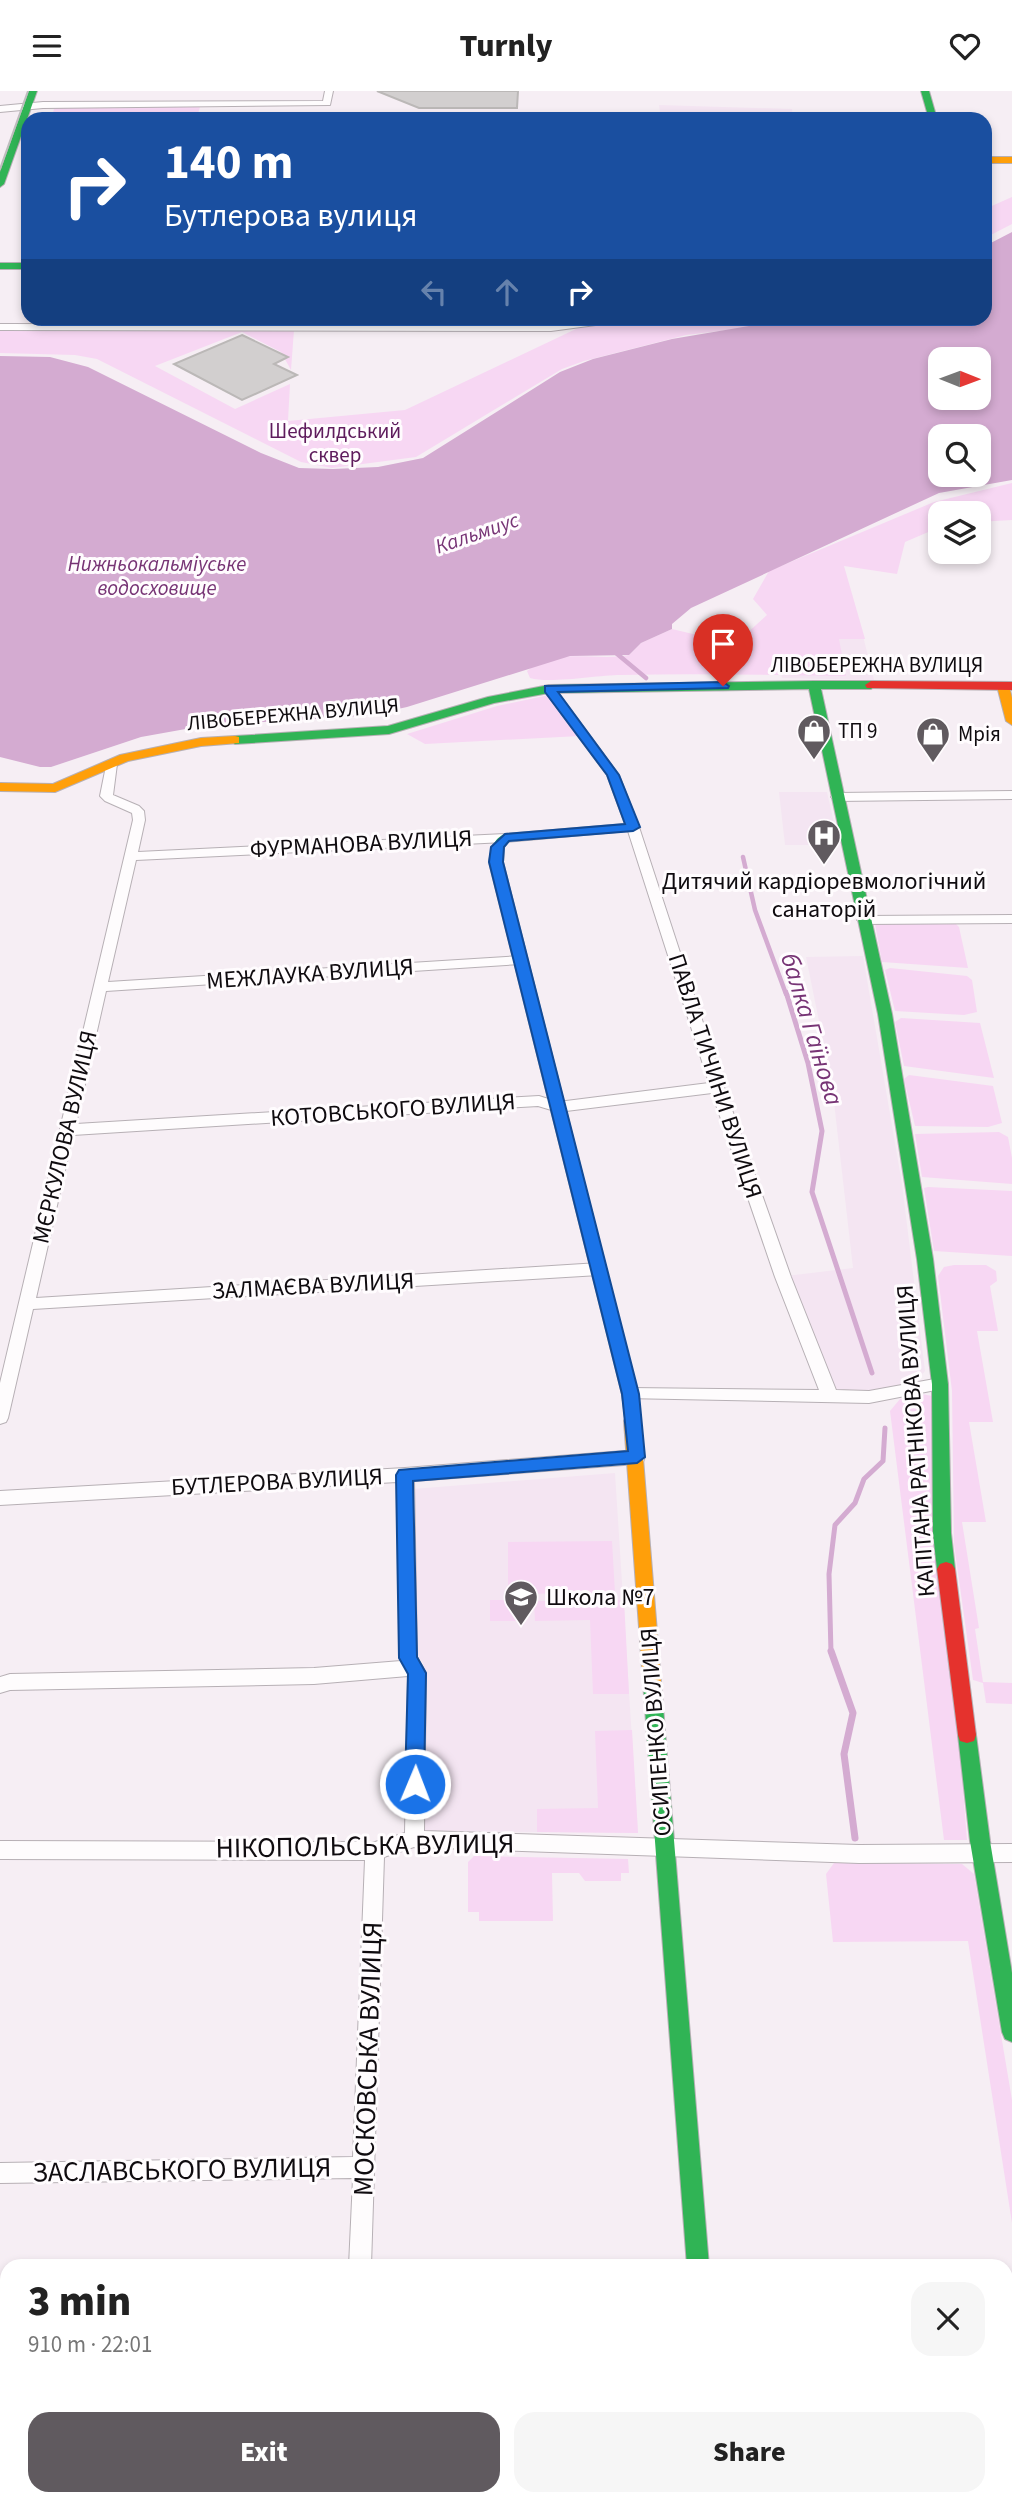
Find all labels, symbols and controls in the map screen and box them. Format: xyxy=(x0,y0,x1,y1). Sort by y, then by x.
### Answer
text: Turnly xyxy=(460,23,552,69)
icon: menu xyxy=(28,27,66,65)
icon: heart xyxy=(946,27,984,65)
text: 140 m xyxy=(164,128,293,198)
icon: right xyxy=(49,140,140,231)
text: Бутлерова вулиця xyxy=(164,193,418,239)
icon: left xyxy=(415,273,453,311)
icon: ahead xyxy=(488,273,526,311)
icon: right xyxy=(561,273,599,311)
north arrow xyxy=(928,347,990,409)
map controls xyxy=(928,347,991,564)
park label: Шефилдський сквер xyxy=(269,416,401,470)
button: search xyxy=(928,424,991,487)
button: layers xyxy=(928,501,991,564)
water label: Кальмиус xyxy=(431,504,524,561)
water label: Нижньокальміуське водосховище xyxy=(68,549,246,603)
pin xyxy=(693,614,753,686)
icon: arrive xyxy=(704,625,742,663)
street label: ЛІВОБЕРЕЖНА ВУЛИЦЯ xyxy=(771,650,983,680)
street label: ЛІВОБЕРЕЖНА ВУЛИЦЯ xyxy=(186,690,400,738)
shop icon: ТП 9 xyxy=(795,712,833,761)
shop icon: Мрія xyxy=(914,715,952,764)
place label: ТП 9 xyxy=(838,716,877,746)
place label: Мрія xyxy=(958,719,1001,749)
hospital icon: Дитячий кардіоревмологічний санаторій xyxy=(805,817,843,866)
street label: ФУРМАНОВА ВУЛИЦЯ xyxy=(249,821,473,867)
place label: Дитячий кардіоревмологічний санаторій xyxy=(662,864,986,927)
water label: балка Гаїнова xyxy=(771,948,853,1110)
street label: МЕЖЛАУКА ВУЛИЦЯ xyxy=(205,949,415,999)
street label: ПАВЛА ТИЧИНИ ВУЛИЦЯ xyxy=(659,949,771,1203)
street label: МЄРКУЛОВА ВУЛИЦЯ xyxy=(23,1027,107,1247)
street label: КОТОВСЬКОГО ВУЛИЦЯ xyxy=(269,1084,517,1136)
street label: ЗАЛМАЄВА ВУЛИЦЯ xyxy=(211,1263,415,1309)
street label: КАПІТАНА РАТНІКОВА ВУЛИЦЯ xyxy=(888,1284,944,1598)
street label: БУТЛЕРОВА ВУЛИЦЯ xyxy=(170,1459,384,1505)
school or university icon: Школа №7 xyxy=(502,1578,540,1627)
place label: Школа №7 xyxy=(546,1580,655,1615)
street label: ОСИПЕНКО ВУЛИЦЯ xyxy=(631,1627,681,1837)
position arrow xyxy=(378,1747,452,1821)
street label: НІКОПОЛЬСЬКА ВУЛИЦЯ xyxy=(215,1823,515,1869)
street label: МОСКОВСЬКА ВУЛИЦЯ xyxy=(343,1921,393,2197)
street label: ЗАСЛАВСЬКОГО ВУЛИЦЯ xyxy=(32,2147,332,2193)
text: 3 min xyxy=(28,2272,131,2332)
button: close xyxy=(911,2282,985,2356)
text: 910 m · 22:01 xyxy=(28,2328,152,2361)
button: Exit xyxy=(28,2412,500,2492)
button: Share xyxy=(514,2412,985,2492)

